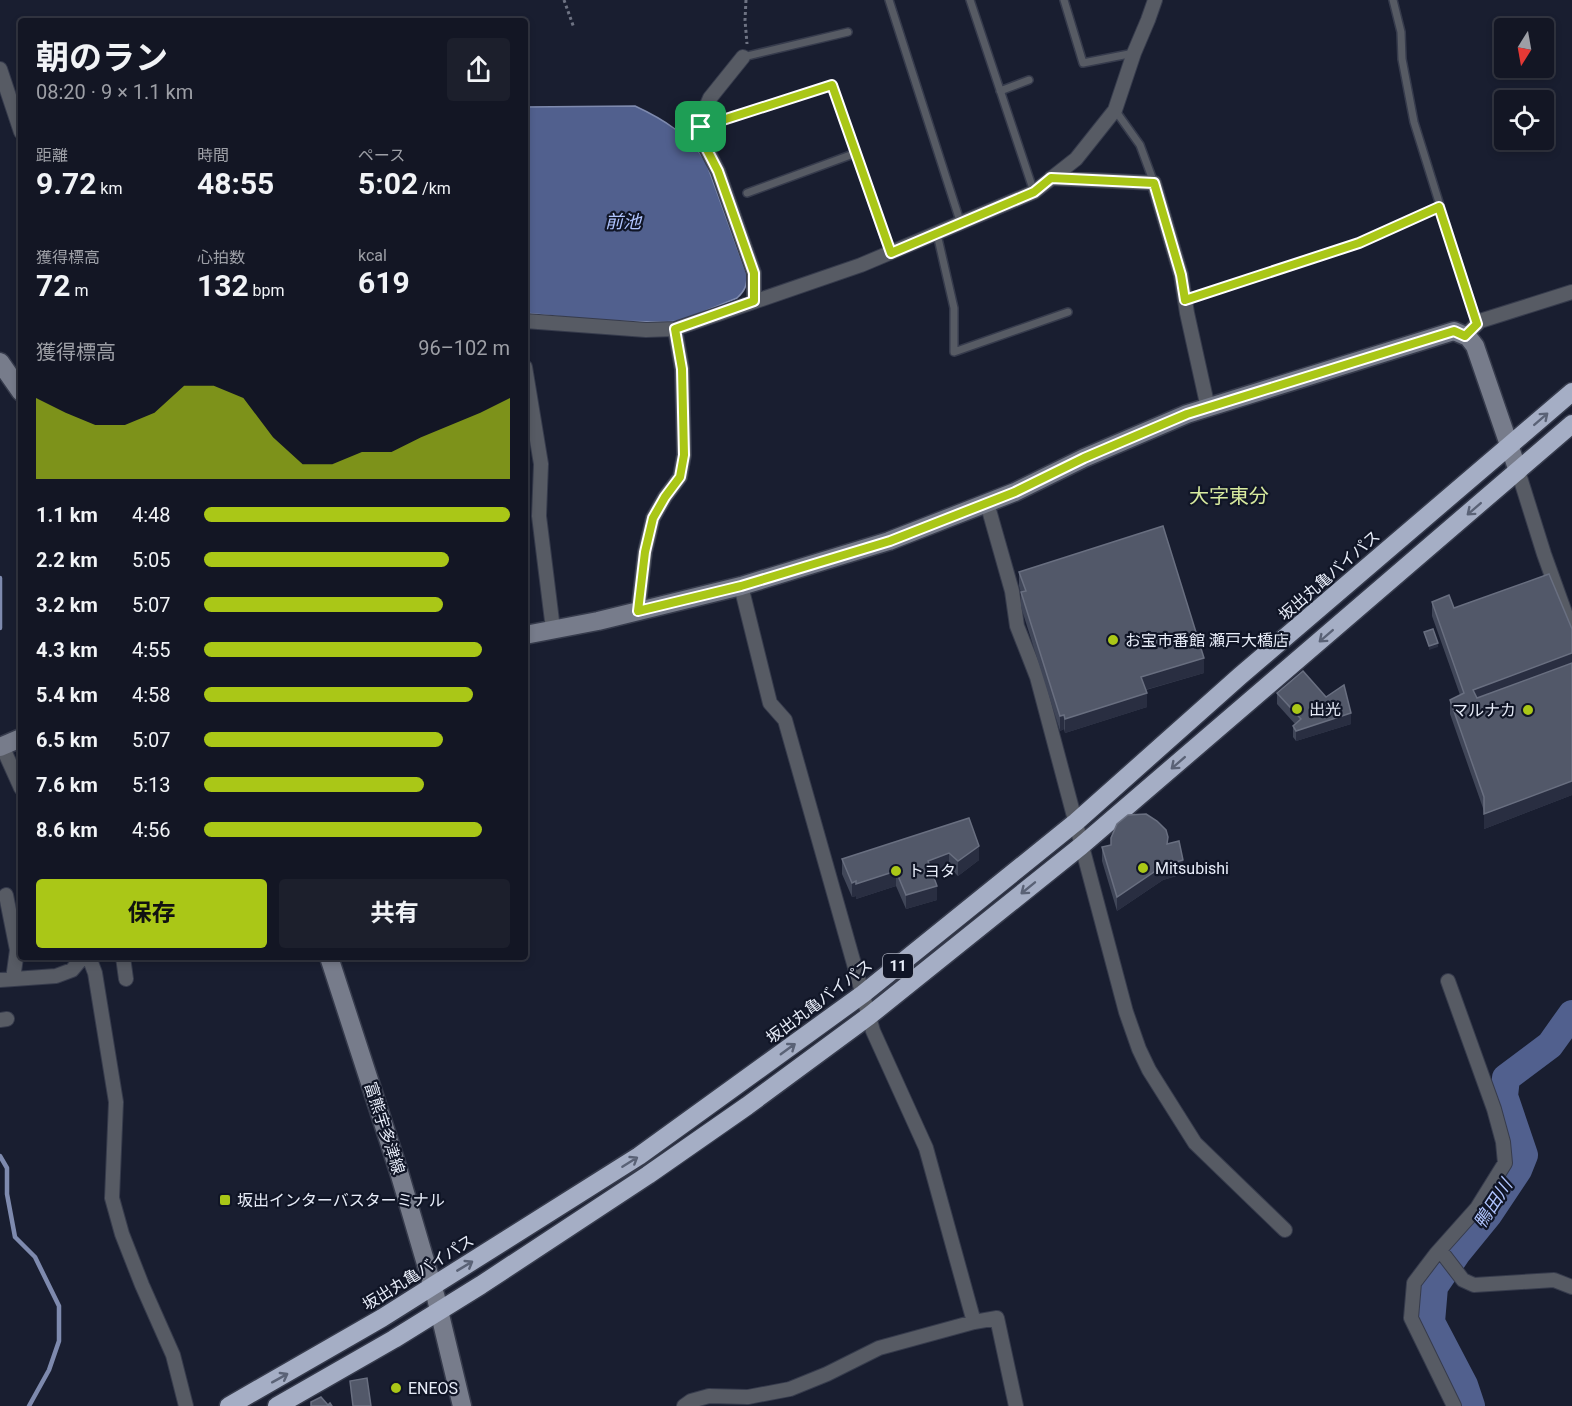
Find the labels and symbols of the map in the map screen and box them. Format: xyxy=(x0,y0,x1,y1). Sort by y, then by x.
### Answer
north arrow xyxy=(1494,18,1554,78)
pin xyxy=(675,101,726,152)
water label: 前池 xyxy=(605,211,643,232)
one-way arrow xyxy=(1533,412,1548,426)
district label: 大字東分 xyxy=(1189,484,1269,508)
one-way arrow xyxy=(1467,502,1482,516)
street label: 坂出丸亀バイパス xyxy=(1275,526,1384,624)
one-way arrow xyxy=(1319,629,1334,643)
place label: お宝市番館 瀬戸大橋店 xyxy=(1125,631,1289,650)
marker: お宝市番館 瀬戸大橋店 xyxy=(1106,633,1120,647)
place label: 出光 xyxy=(1309,700,1341,719)
place label: マルナカ xyxy=(1452,701,1516,720)
marker: 出光 xyxy=(1290,702,1304,716)
marker: マルナカ xyxy=(1521,703,1535,717)
one-way arrow xyxy=(1171,756,1186,770)
place label: Mitsubishi xyxy=(1155,859,1229,878)
marker: Mitsubishi xyxy=(1136,861,1150,875)
place label: トヨタ xyxy=(908,862,956,881)
marker: トヨタ xyxy=(889,864,903,878)
one-way arrow xyxy=(1020,882,1036,895)
road number: 11 xyxy=(883,954,913,978)
street label: 坂出丸亀バイパス xyxy=(763,955,876,1047)
one-way arrow xyxy=(780,1042,796,1055)
street label: 富熊宇多津線 xyxy=(361,1080,408,1177)
one-way arrow xyxy=(621,1155,638,1168)
water label: 鴨田川 xyxy=(1469,1174,1517,1232)
place label: 坂出インターバスターミナル xyxy=(237,1191,445,1210)
marker: 坂出インターバスターミナル xyxy=(218,1193,232,1207)
street label: 坂出丸亀バイパス xyxy=(359,1231,477,1314)
one-way arrow xyxy=(456,1260,473,1272)
one-way arrow xyxy=(271,1372,288,1384)
place label: ENEOS xyxy=(408,1379,458,1398)
marker: ENEOS xyxy=(389,1381,403,1395)

